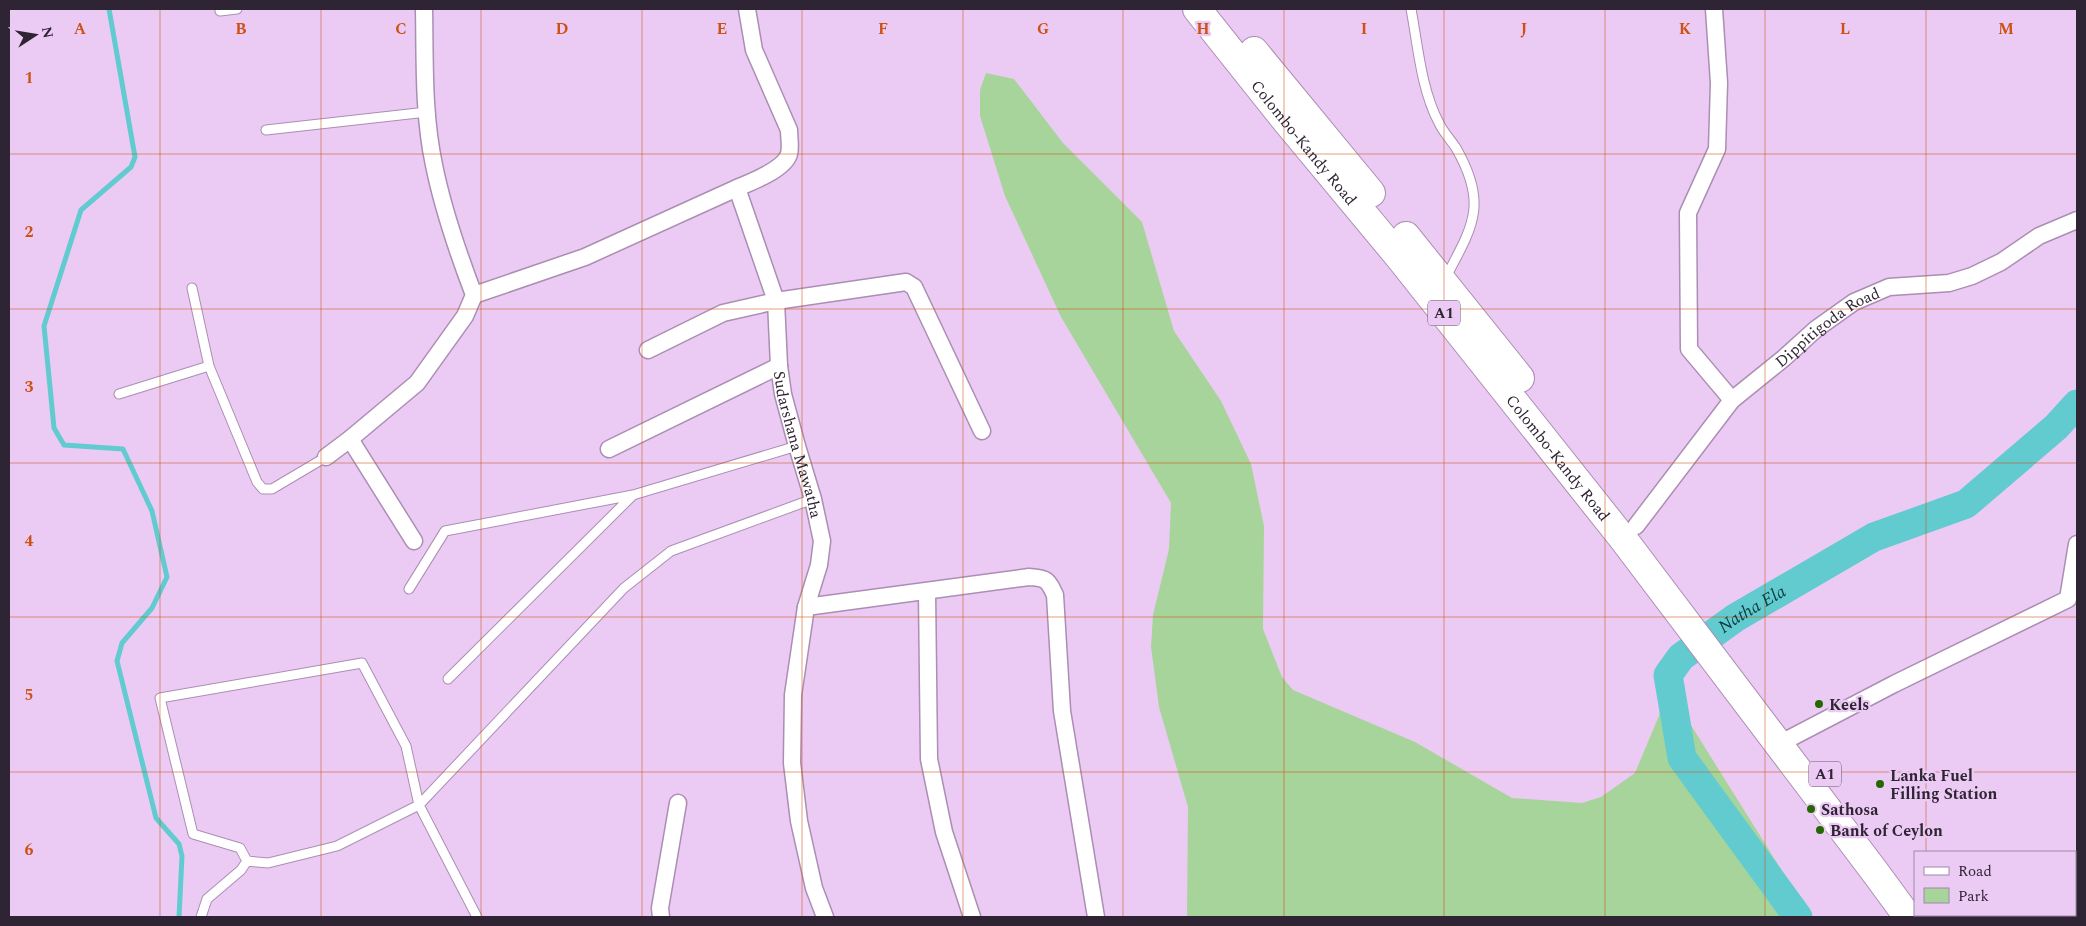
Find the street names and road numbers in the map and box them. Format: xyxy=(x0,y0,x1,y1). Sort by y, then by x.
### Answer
street label: Colombo-Kandy Road xyxy=(1245,75,1362,211)
street label: Dippitigoda Road xyxy=(1770,281,1884,374)
road number: A1 xyxy=(1428,300,1460,326)
street label: Sudarshana Mawatha xyxy=(767,369,828,521)
street label: Colombo-Kandy Road xyxy=(1500,389,1616,527)
road number: A1 xyxy=(1809,762,1841,786)

